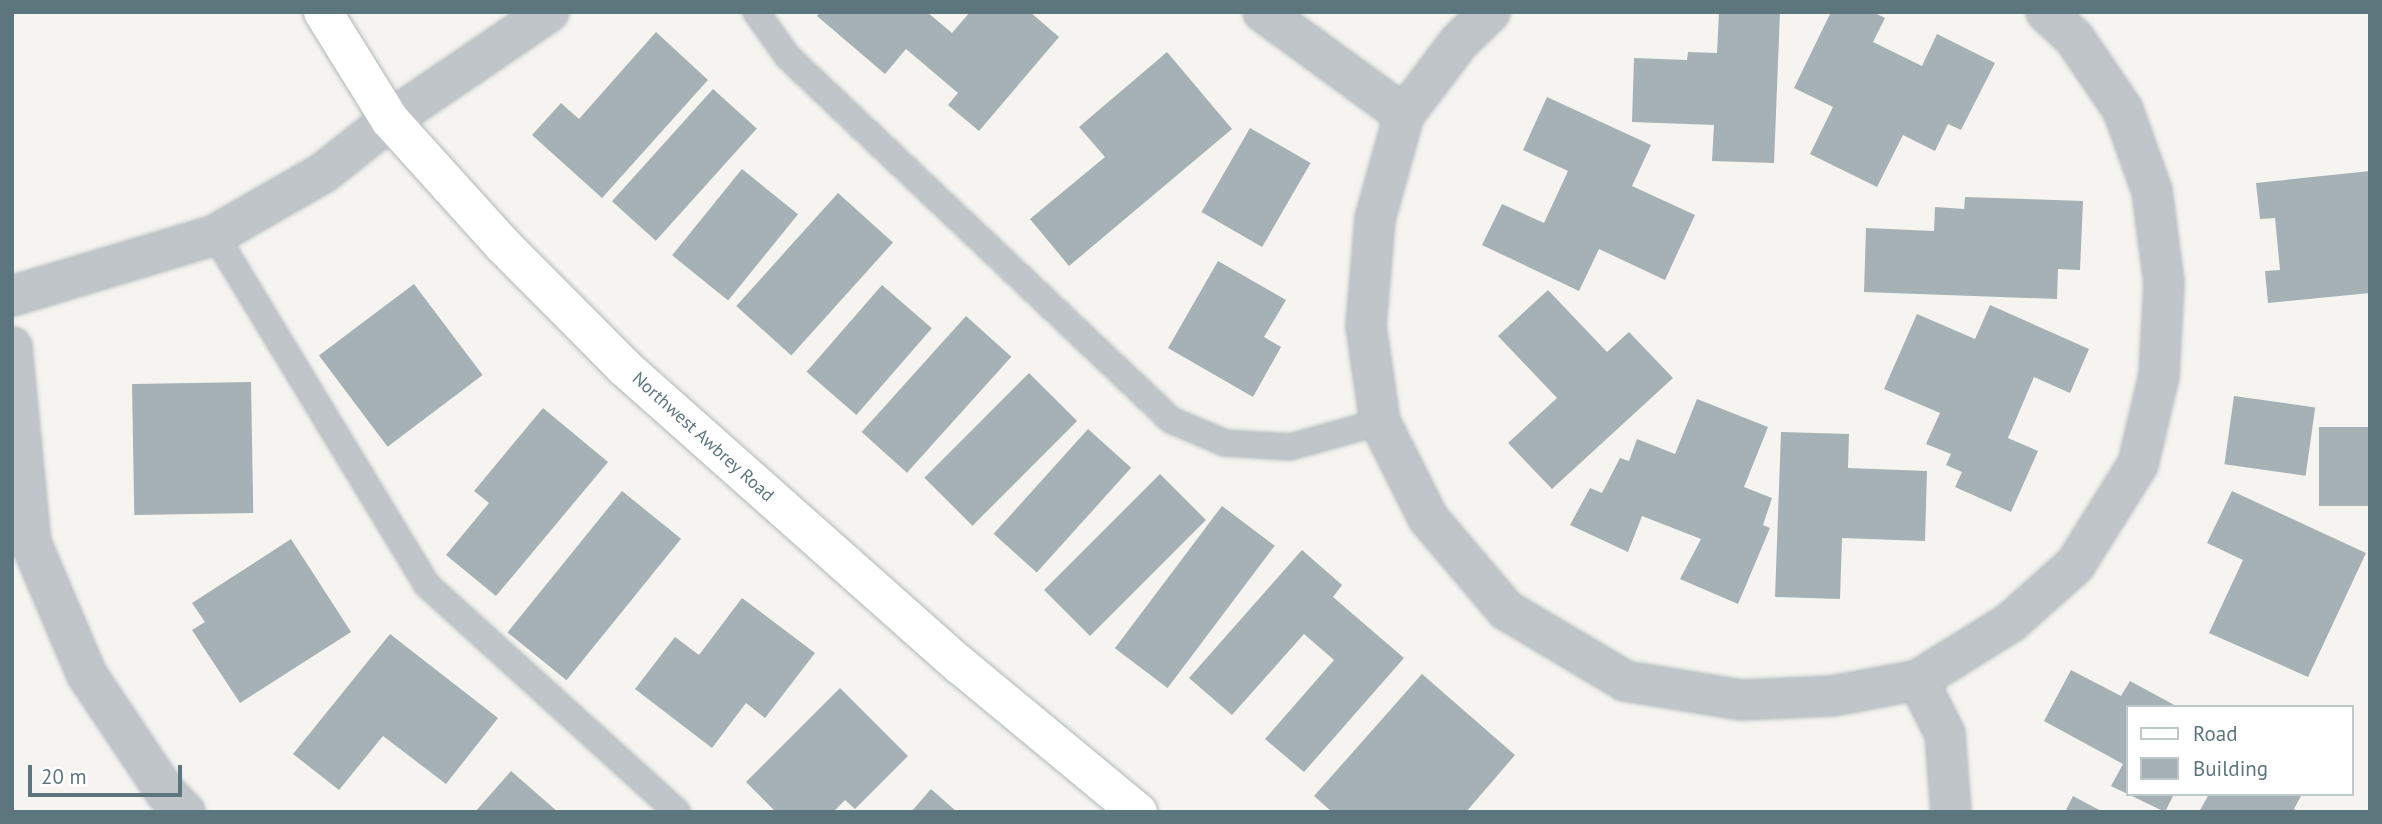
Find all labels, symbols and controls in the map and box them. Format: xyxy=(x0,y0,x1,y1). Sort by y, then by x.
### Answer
street label: Northwest Awbrey Road xyxy=(627,367,779,507)
legend xyxy=(2126,705,2354,796)
text: Road xyxy=(2193,720,2237,747)
scale bar xyxy=(32,750,186,794)
text: Building xyxy=(2193,755,2268,782)
text: 20 m xyxy=(41,763,87,790)

